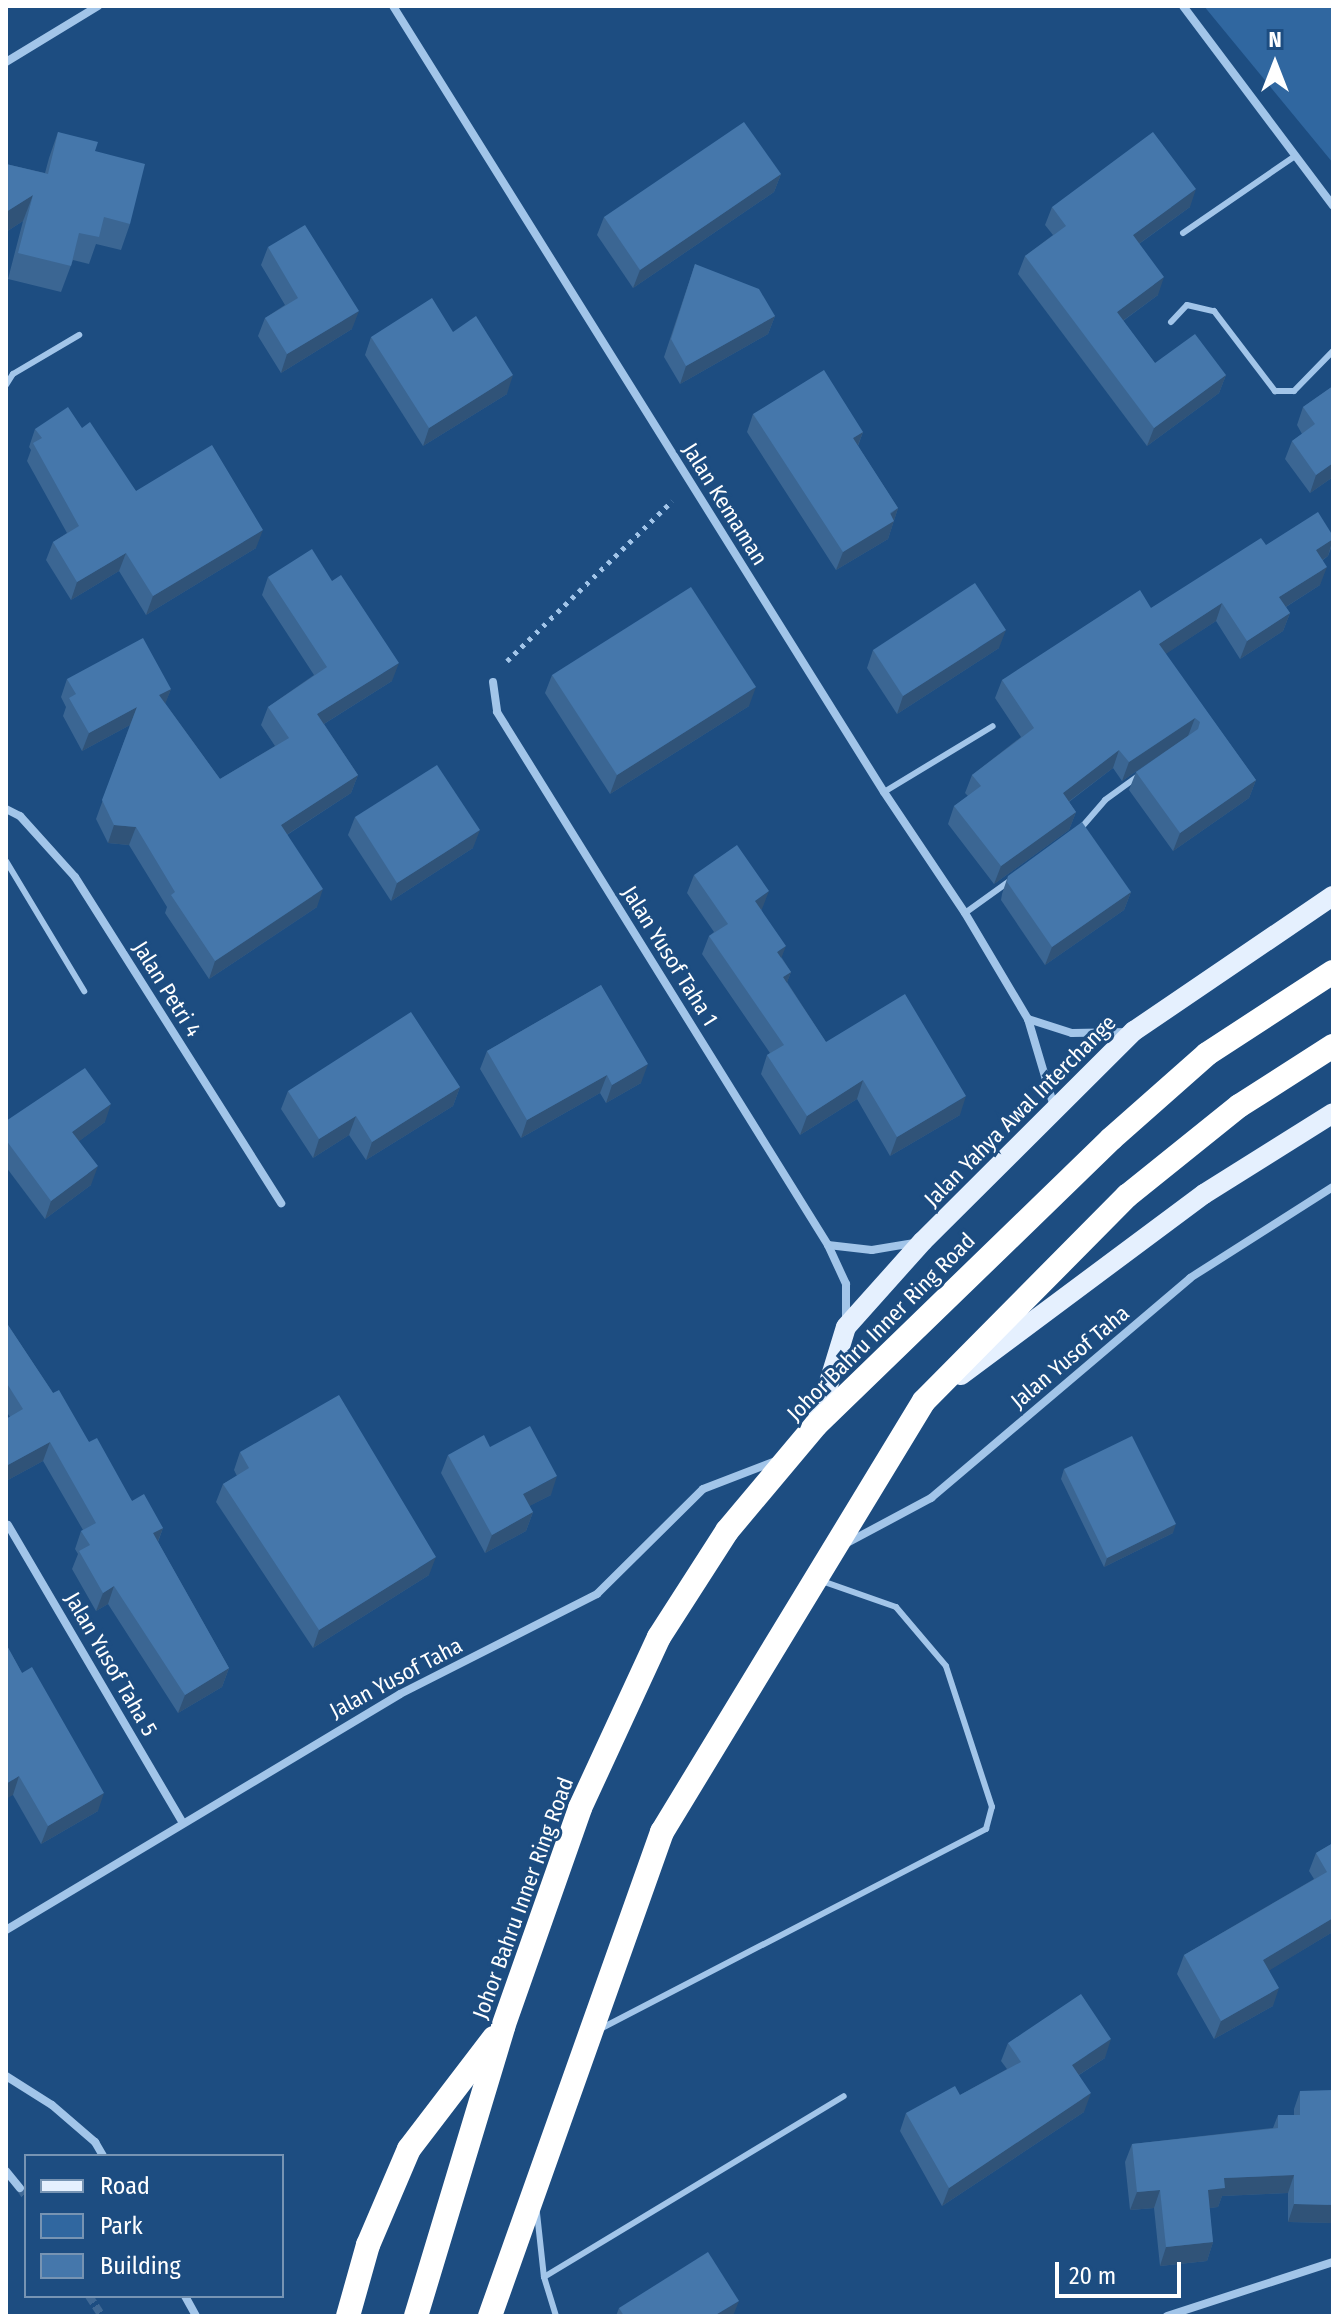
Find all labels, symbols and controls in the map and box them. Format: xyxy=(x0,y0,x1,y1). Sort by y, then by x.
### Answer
north arrow xyxy=(1235,24,1315,104)
text: N xyxy=(1268,26,1282,53)
street label: Jalan Kemaman xyxy=(677,438,773,570)
street label: Jalan Yusof Taha 1 xyxy=(616,881,724,1031)
street label: Jalan Petri 4 xyxy=(127,936,207,1042)
street label: Jalan Yahya Awal Interchange xyxy=(919,1010,1121,1212)
street label: Johor Bahru Inner Ring Road xyxy=(781,1227,981,1427)
street label: Jalan Yusof Taha xyxy=(1005,1300,1135,1414)
street label: Jalan Yusof Taha 5 xyxy=(59,1587,163,1741)
street label: Jalan Yusof Taha xyxy=(325,1632,467,1724)
street label: Johor Bahru Inner Ring Road xyxy=(467,1774,579,2022)
legend xyxy=(24,2154,284,2298)
text: Road xyxy=(100,2172,150,2200)
text: Park xyxy=(100,2212,143,2240)
scale bar xyxy=(1059,2246,1185,2296)
text: Building xyxy=(100,2252,181,2280)
text: 20 m xyxy=(1069,2262,1116,2290)

